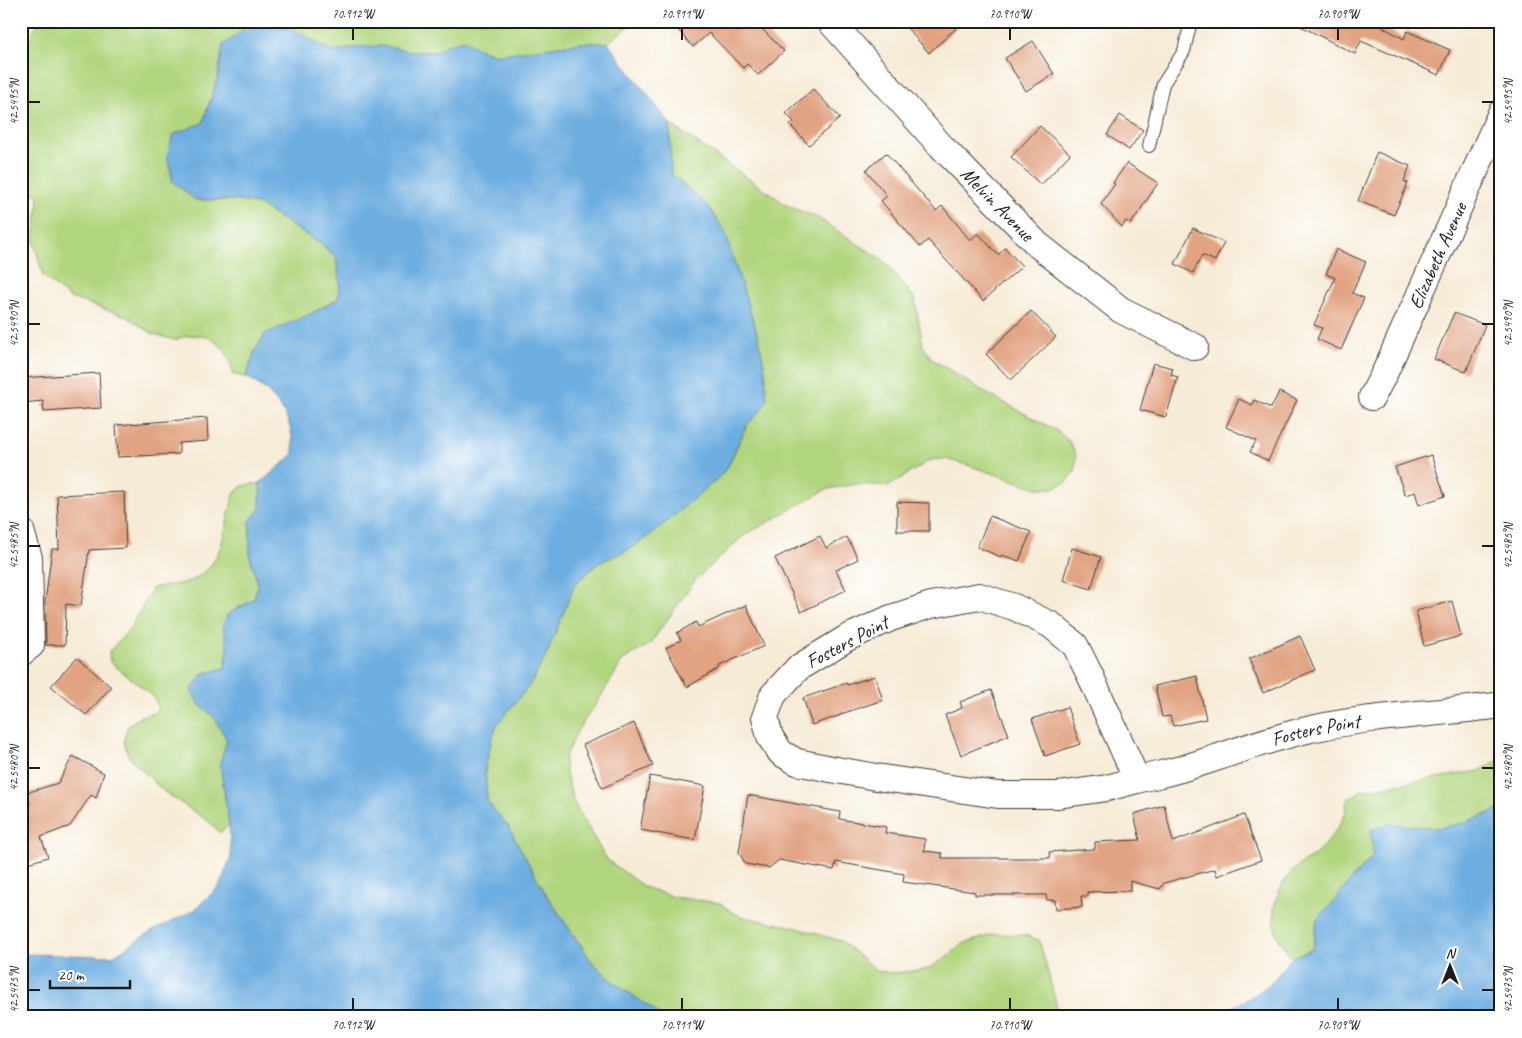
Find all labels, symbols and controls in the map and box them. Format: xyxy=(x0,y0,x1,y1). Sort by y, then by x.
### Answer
text: 70.912°W xyxy=(332,6,376,22)
text: 70.911°W xyxy=(661,6,705,22)
text: 70.910°W xyxy=(989,6,1033,22)
text: 70.909°W xyxy=(1317,6,1361,22)
text: 42.5495°N xyxy=(6,78,22,125)
text: 42.5495°N xyxy=(1500,78,1516,125)
street label: Melvin Avenue xyxy=(955,161,1041,247)
street label: Elizabeth Avenue xyxy=(1403,197,1473,312)
text: 42.5490°N xyxy=(6,300,22,347)
text: 42.5490°N xyxy=(1500,300,1516,347)
text: 42.5485°N xyxy=(6,522,22,569)
text: 42.5485°N xyxy=(1500,522,1516,569)
street label: Fosters Point xyxy=(802,608,895,674)
street label: Fosters Point xyxy=(1268,708,1365,751)
text: 42.5480°N xyxy=(6,744,22,791)
text: 42.5480°N xyxy=(1500,744,1516,791)
north arrow xyxy=(1424,940,1474,990)
text: N xyxy=(1446,945,1457,962)
scale bar xyxy=(50,958,130,990)
text: 42.5475°N xyxy=(6,966,22,1013)
text: 20 m xyxy=(58,966,85,985)
text: 42.5475°N xyxy=(1500,966,1516,1013)
text: 70.912°W xyxy=(332,1017,376,1033)
text: 70.911°W xyxy=(661,1017,705,1033)
text: 70.910°W xyxy=(989,1017,1033,1033)
text: 70.909°W xyxy=(1317,1017,1361,1033)

